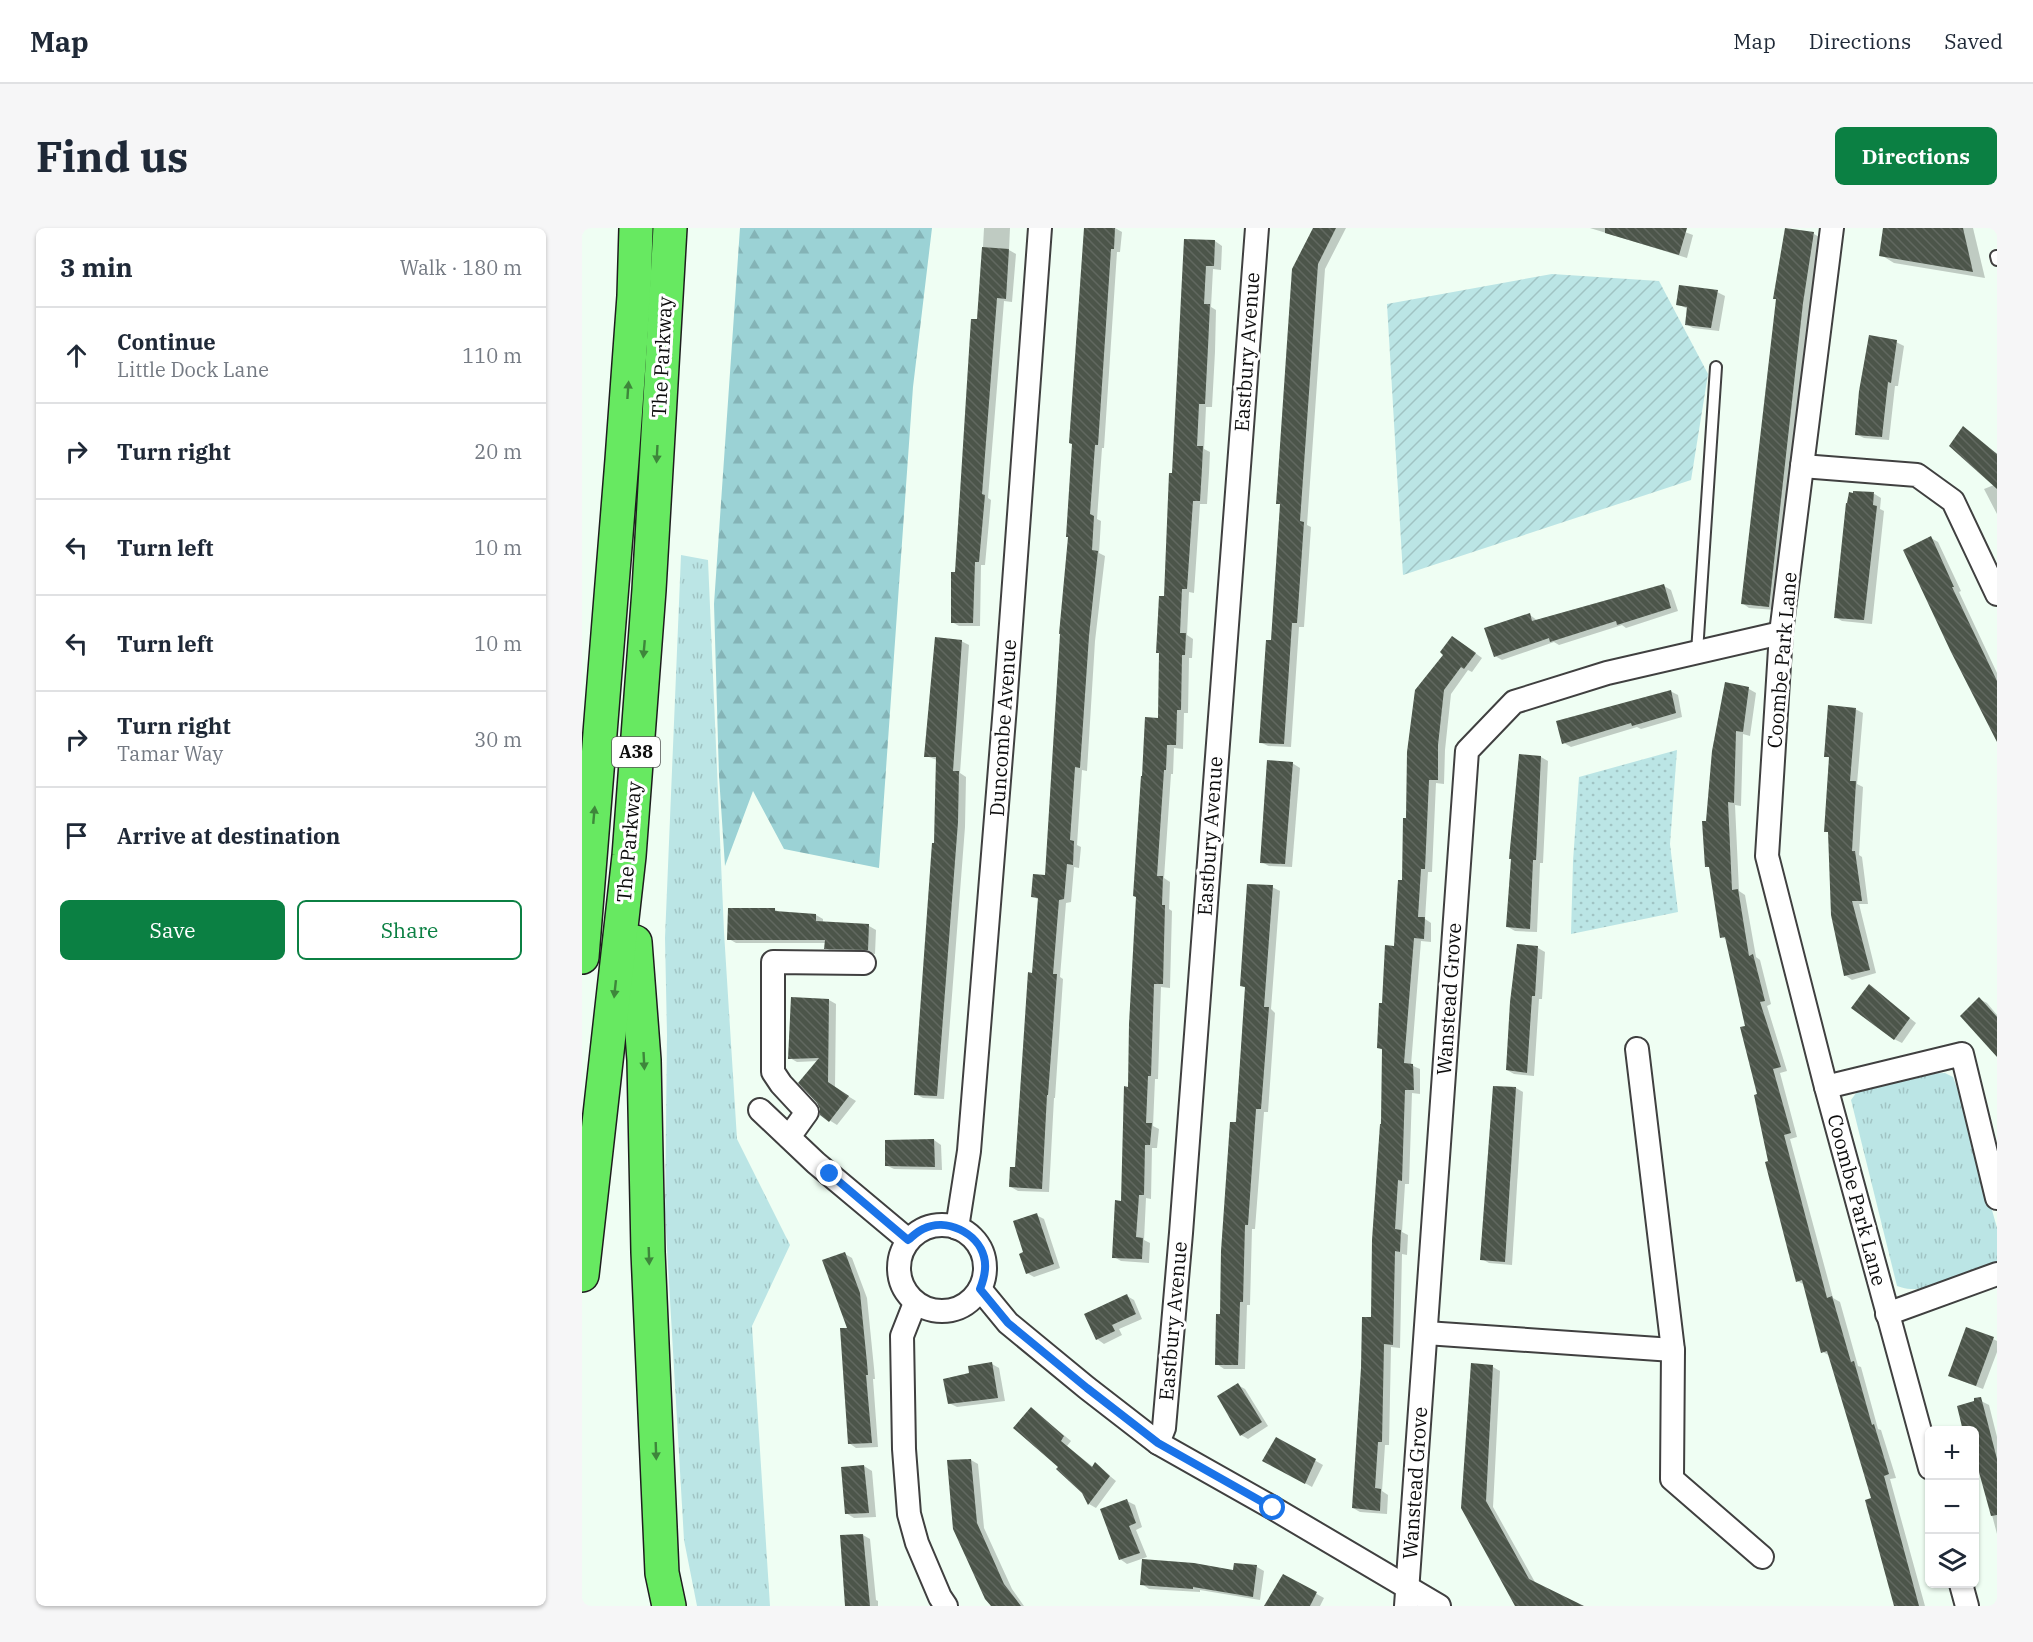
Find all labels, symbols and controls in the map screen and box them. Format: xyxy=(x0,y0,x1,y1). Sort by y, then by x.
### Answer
text: Map xyxy=(30,23,89,60)
text: Map xyxy=(1733,27,1776,55)
text: Directions xyxy=(1809,27,1911,55)
text: Saved xyxy=(1944,27,2003,55)
button: Directions xyxy=(1835,127,1997,185)
text: Find us xyxy=(36,129,188,184)
text: 3 min xyxy=(60,250,133,284)
text: Walk · 180 m xyxy=(400,254,522,281)
street label: Eastbury Avenue xyxy=(1227,271,1266,433)
street label: The Parkway xyxy=(645,295,678,418)
text: Continue xyxy=(117,327,216,356)
icon: ahead xyxy=(60,339,93,372)
text: 110 m xyxy=(462,342,522,369)
text: Little Dock Lane xyxy=(117,356,269,383)
one-way arrow xyxy=(623,380,632,399)
icon: right xyxy=(60,435,93,468)
text: Turn right xyxy=(117,437,231,466)
text: 20 m xyxy=(474,438,522,465)
one-way arrow xyxy=(652,445,661,464)
icon: left xyxy=(60,531,93,564)
text: Turn left xyxy=(117,533,213,562)
text: 10 m xyxy=(474,534,522,561)
street label: Coombe Park Lane xyxy=(1760,571,1803,749)
icon: left xyxy=(60,627,93,660)
text: Turn left xyxy=(117,629,213,658)
text: 10 m xyxy=(474,630,522,657)
street label: Duncombe Avenue xyxy=(983,638,1022,817)
one-way arrow xyxy=(639,639,649,658)
text: Turn right xyxy=(117,711,231,740)
icon: right xyxy=(60,723,93,756)
text: 30 m xyxy=(474,726,522,753)
road number: A38 xyxy=(612,737,660,767)
text: Tamar Way xyxy=(117,740,223,767)
street label: Eastbury Avenue xyxy=(1190,755,1229,917)
street label: The Parkway xyxy=(610,780,647,904)
one-way arrow xyxy=(590,805,599,824)
icon: arrive xyxy=(60,819,93,852)
text: Arrive at destination xyxy=(117,821,340,850)
button: Save xyxy=(60,900,285,960)
button: Share xyxy=(297,900,522,960)
street label: Wanstead Grove xyxy=(1430,922,1467,1076)
one-way arrow xyxy=(610,980,620,999)
one-way arrow xyxy=(639,1052,648,1071)
street label: Coombe Park Lane xyxy=(1822,1111,1893,1289)
route end xyxy=(816,1160,842,1186)
street label: Eastbury Avenue xyxy=(1152,1240,1193,1402)
one-way arrow xyxy=(644,1247,653,1266)
street label: Wanstead Grove xyxy=(1396,1406,1433,1560)
map controls xyxy=(1925,1426,1979,1588)
button: + xyxy=(1925,1426,1979,1480)
one-way arrow xyxy=(652,1442,661,1461)
button: − xyxy=(1925,1480,1979,1534)
route start xyxy=(1259,1494,1285,1520)
button: layers xyxy=(1925,1534,1979,1588)

